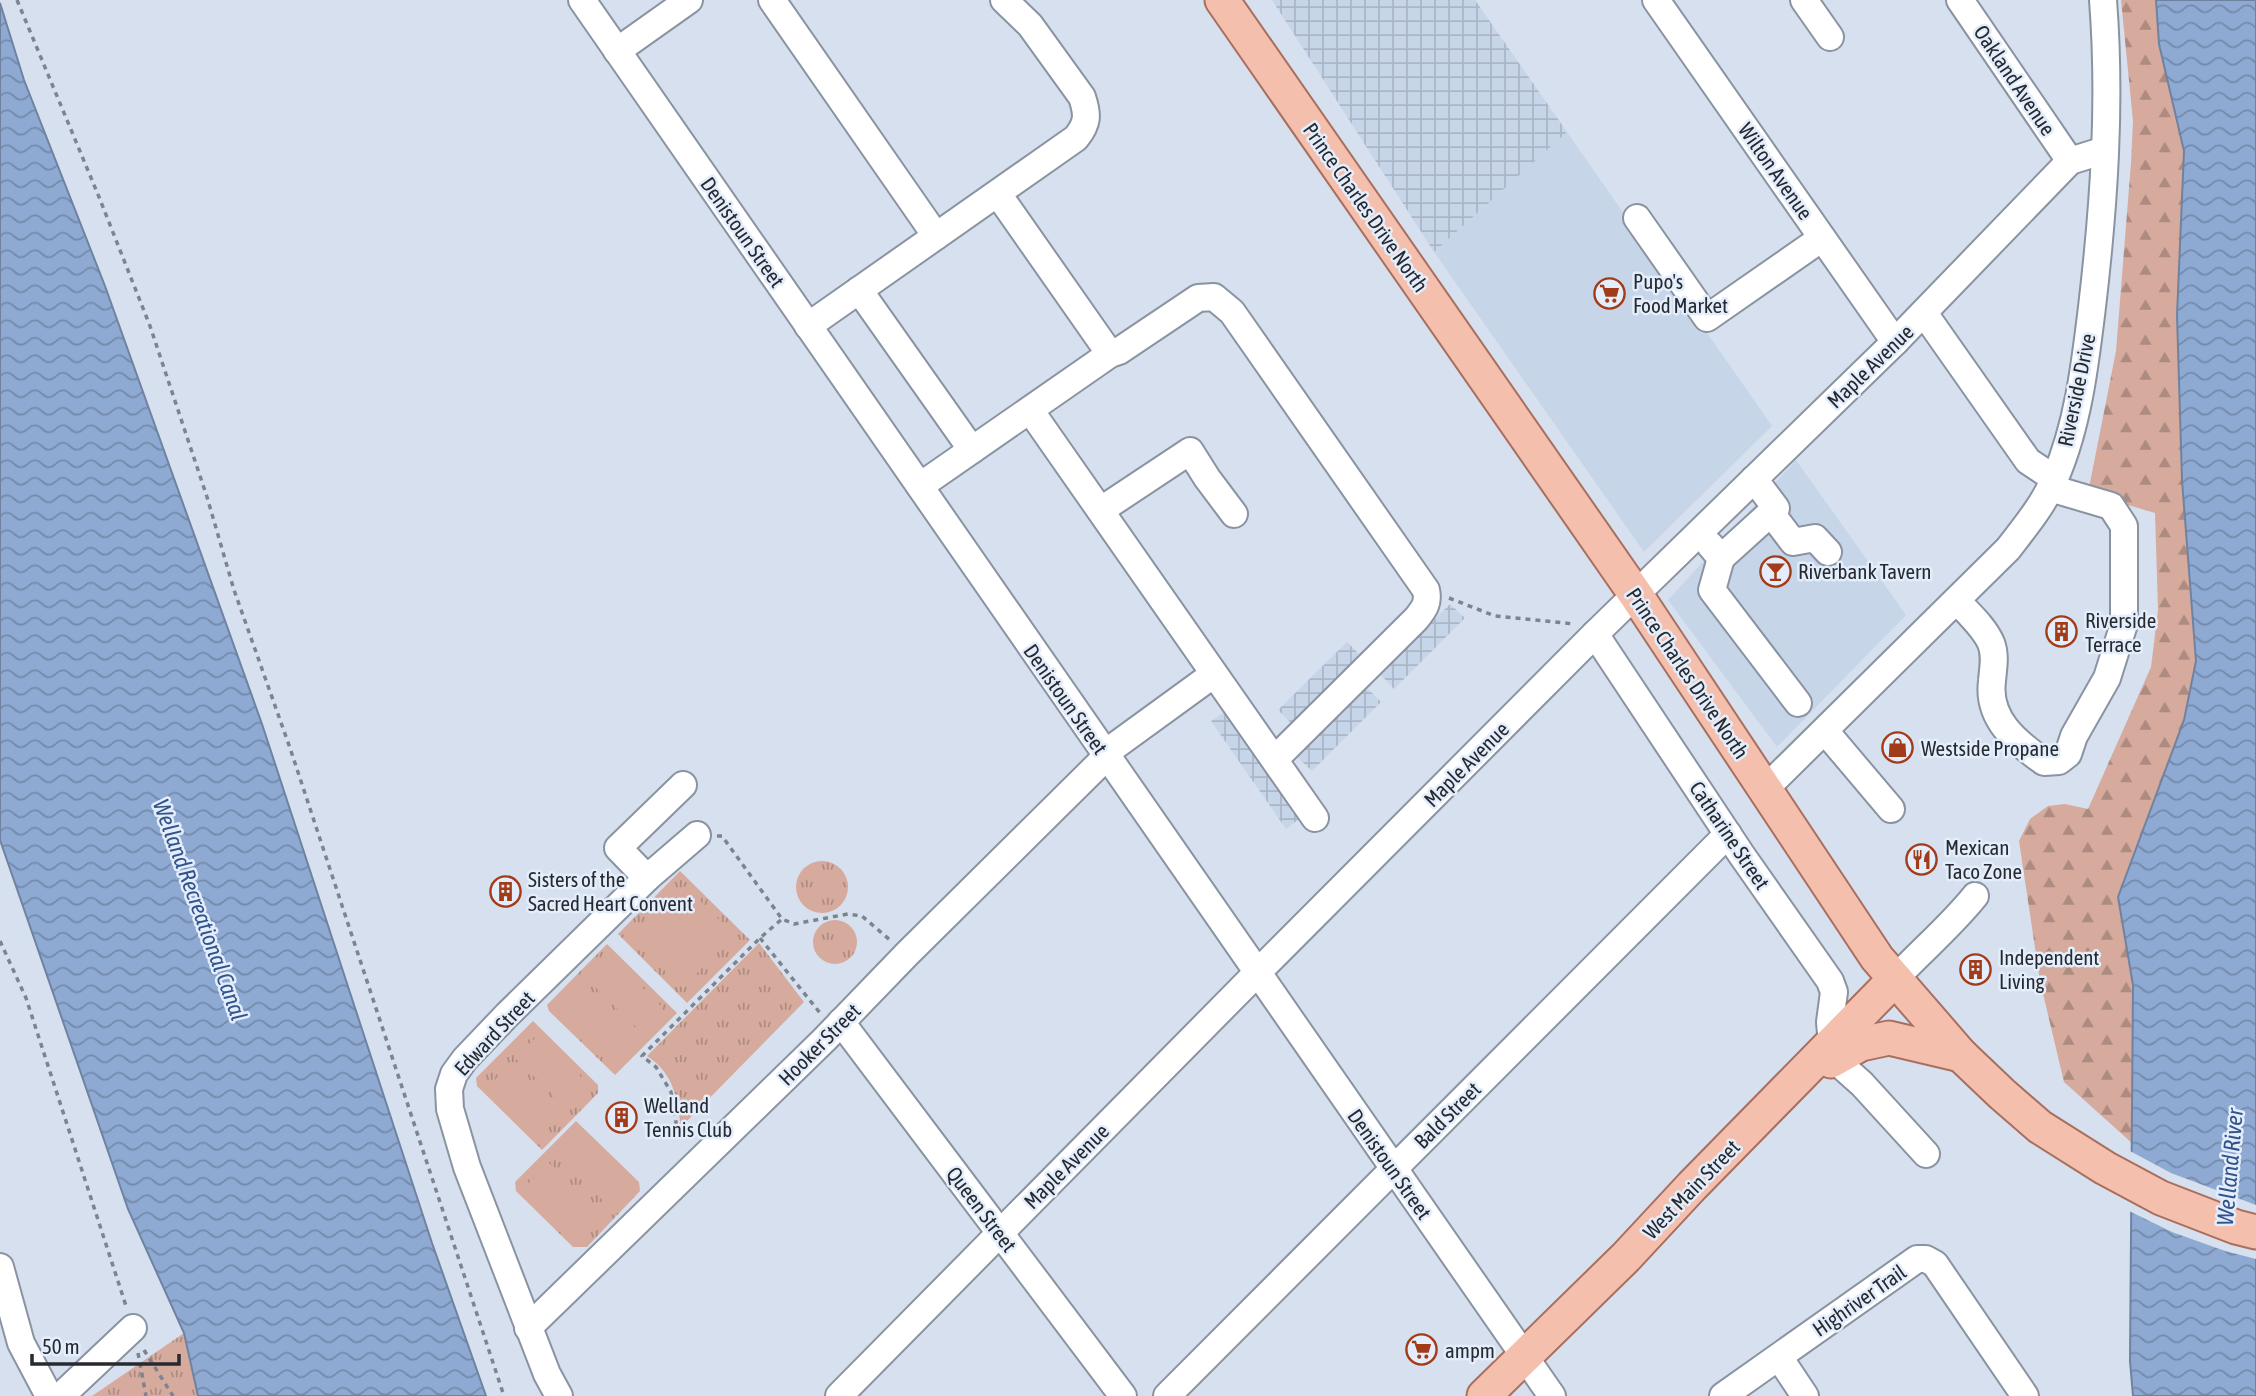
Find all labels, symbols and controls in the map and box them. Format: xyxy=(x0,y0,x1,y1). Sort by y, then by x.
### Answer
street label: Oakland Avenue xyxy=(1969,20,2061,140)
street label: Prince Charles Drive North xyxy=(1299,118,1433,296)
street label: Wilton Avenue xyxy=(1734,118,1818,224)
street label: Denistoun Street xyxy=(696,172,790,292)
place label: Pupo's Food Market xyxy=(1633,269,1728,317)
supermarket icon: Pupo's Food Market xyxy=(1593,276,1627,310)
street label: Maple Avenue xyxy=(1822,319,1918,413)
street label: Riverside Drive xyxy=(2052,331,2100,449)
bar icon: Riverbank Tavern xyxy=(1758,554,1792,588)
place label: Riverbank Tavern xyxy=(1798,559,1931,583)
street label: Prince Charles Drive North xyxy=(1622,583,1754,763)
place label: Riverside Terrace xyxy=(2085,608,2156,656)
building icon: Riverside Terrace xyxy=(2045,615,2079,649)
street label: Denistoun Street xyxy=(1019,639,1113,759)
street label: Maple Avenue xyxy=(1419,717,1513,811)
shop icon: Westside Propane xyxy=(1881,731,1915,765)
place label: Westside Propane xyxy=(1921,736,2059,760)
street label: Catharine Street xyxy=(1685,777,1775,893)
water label: Welland Recreational Canal xyxy=(148,796,252,1024)
place label: Mexican Taco Zone xyxy=(1945,835,2022,883)
restaurant icon: Mexican Taco Zone xyxy=(1905,842,1939,876)
place label: Sisters of the Sacred Heart Convent xyxy=(528,867,693,915)
building icon: Sisters of the Sacred Heart Convent xyxy=(488,874,522,908)
place label: Independent Living xyxy=(1999,945,2099,993)
building icon: Independent Living xyxy=(1959,952,1993,986)
street label: Edward Street xyxy=(449,986,539,1080)
street label: Hooker Street xyxy=(773,998,865,1090)
street label: Bald Street xyxy=(1409,1077,1485,1153)
place label: Welland Tennis Club xyxy=(644,1093,732,1141)
building icon: Welland Tennis Club xyxy=(604,1100,638,1134)
street label: Denistoun Street xyxy=(1343,1104,1437,1224)
water label: Welland River xyxy=(2212,1106,2248,1227)
street label: Maple Avenue xyxy=(1019,1119,1113,1213)
street label: West Main Street xyxy=(1638,1135,1744,1243)
street label: Queen Street xyxy=(942,1162,1022,1256)
street label: Highriver Trail xyxy=(1808,1259,1911,1341)
scale bar xyxy=(32,1322,178,1366)
supermarket icon: ampm xyxy=(1405,1333,1439,1367)
text: 50 m xyxy=(42,1334,80,1358)
place label: ampm xyxy=(1445,1338,1495,1362)

